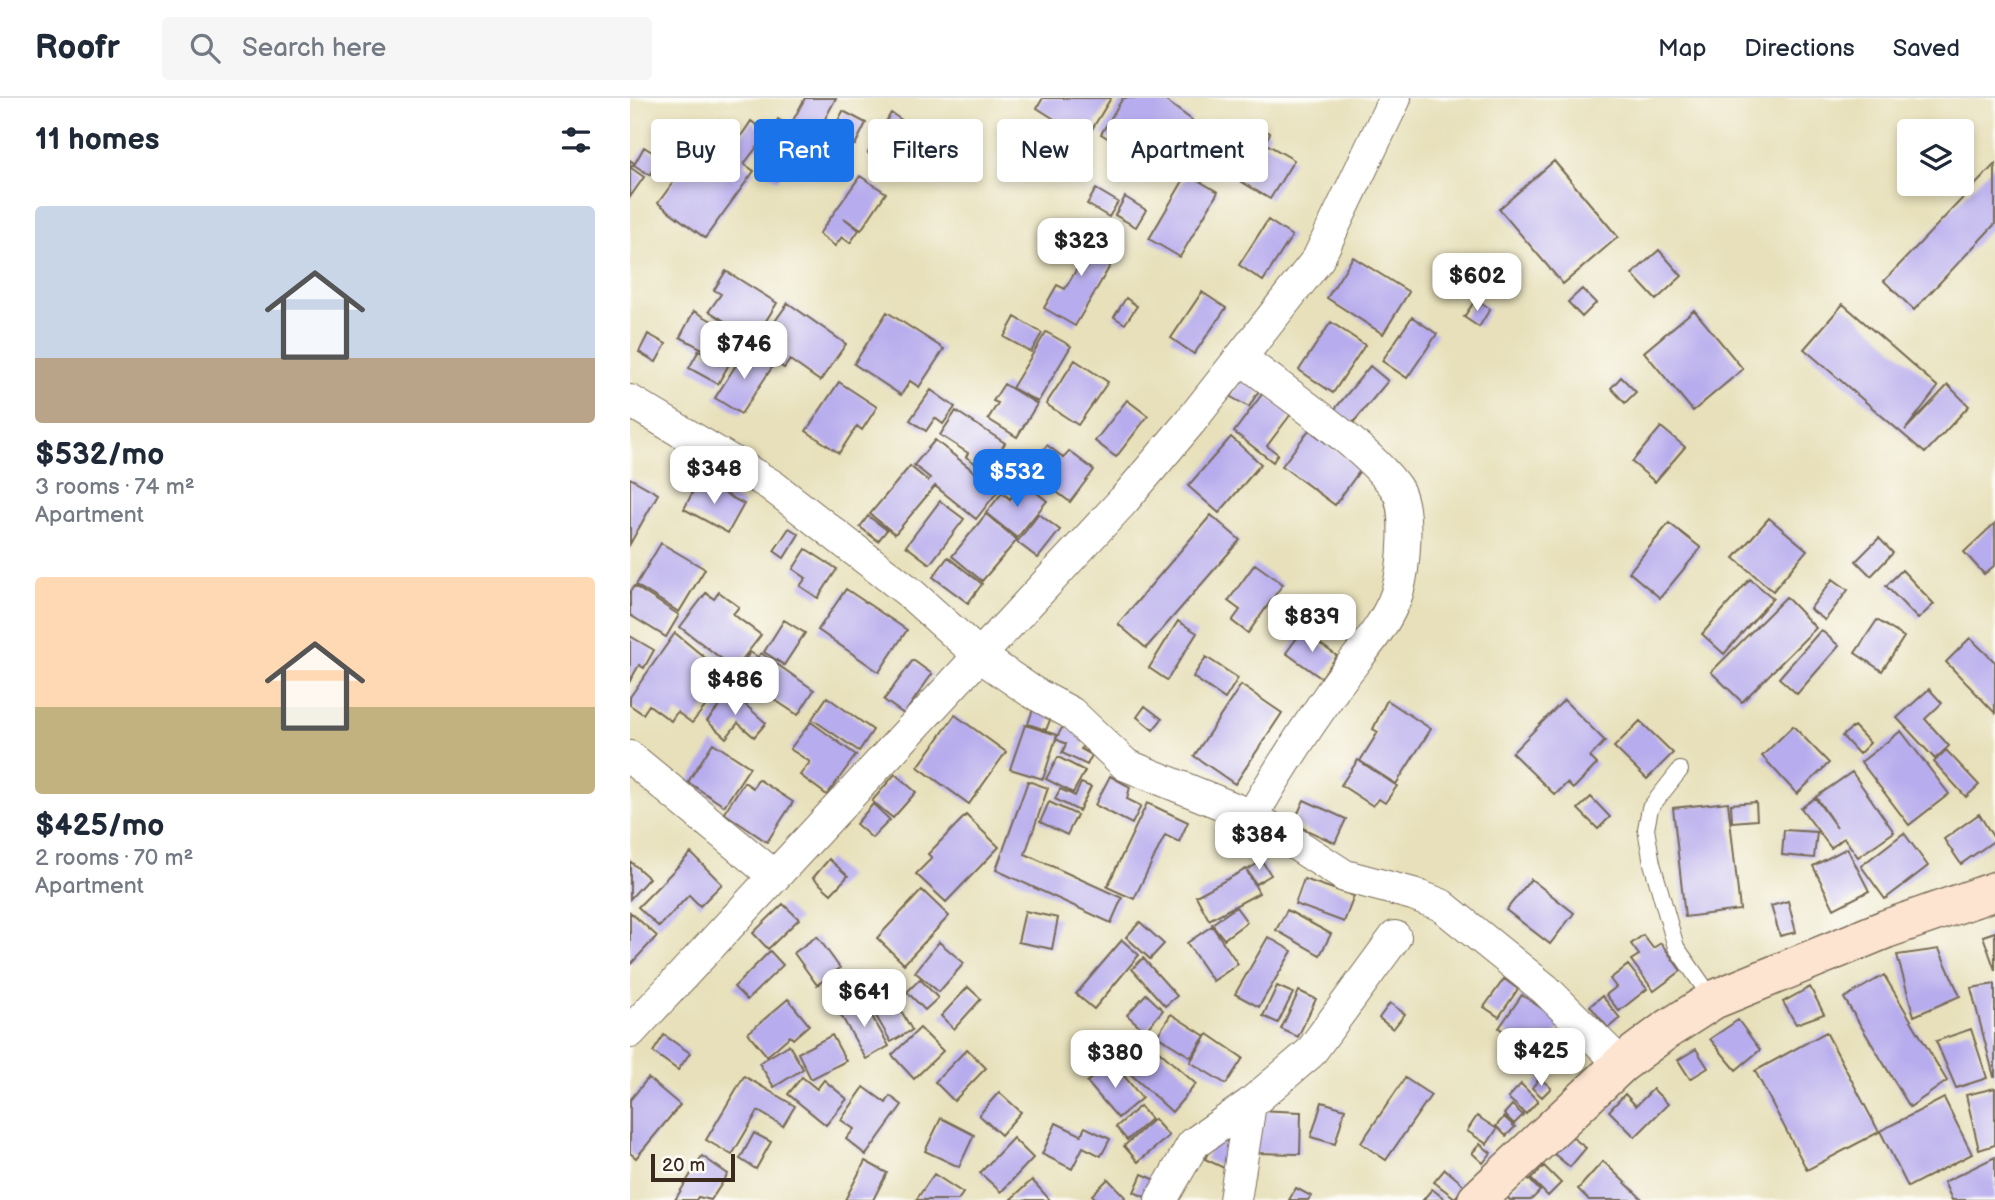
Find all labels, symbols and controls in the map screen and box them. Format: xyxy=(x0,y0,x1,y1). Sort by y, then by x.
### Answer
search box xyxy=(162,17,652,80)
text: Roofr xyxy=(35,28,120,68)
icon: search xyxy=(186,29,224,67)
text: Search here xyxy=(242,33,386,64)
text: Map xyxy=(1658,34,1706,63)
text: Directions xyxy=(1744,34,1855,63)
text: Saved xyxy=(1893,34,1960,63)
chip: Buy xyxy=(651,119,740,182)
chip: Rent xyxy=(754,119,854,182)
chip: Filters xyxy=(868,119,983,182)
chip: New xyxy=(997,119,1093,182)
chip: Apartment xyxy=(1107,119,1268,182)
map controls xyxy=(1897,119,1974,196)
button: layers xyxy=(1897,119,1974,196)
icon: filters xyxy=(557,121,595,159)
text: 11 homes xyxy=(35,122,159,158)
pin: $323 xyxy=(1040,218,1122,278)
text: $323 xyxy=(1053,227,1109,255)
icon: home xyxy=(252,252,378,378)
pin: $602 xyxy=(1436,254,1518,313)
text: $602 xyxy=(1448,262,1506,290)
pin: $746 xyxy=(703,322,785,381)
text: $746 xyxy=(716,330,772,358)
text: $532/mo xyxy=(35,437,164,473)
pin: $348 xyxy=(673,446,755,506)
pin: $532 xyxy=(976,450,1058,509)
text: $348 xyxy=(686,455,742,483)
text: $532 xyxy=(989,458,1045,486)
text: 3 rooms · 74 m² xyxy=(35,473,195,501)
text: Apartment xyxy=(35,501,144,529)
pin: $839 xyxy=(1271,594,1353,654)
text: $839 xyxy=(1284,603,1340,631)
icon: home xyxy=(252,623,378,749)
pin: $486 xyxy=(694,658,776,717)
text: $486 xyxy=(707,666,763,694)
text: $425/mo xyxy=(35,808,164,844)
pin: $384 xyxy=(1218,812,1300,872)
text: $384 xyxy=(1231,821,1287,849)
text: 2 rooms · 70 m² xyxy=(35,844,194,872)
text: Apartment xyxy=(35,872,144,900)
pin: $641 xyxy=(823,970,905,1029)
text: $641 xyxy=(838,978,890,1006)
pin: $425 xyxy=(1500,1028,1582,1088)
pin: $380 xyxy=(1074,1030,1156,1090)
text: $425 xyxy=(1513,1037,1569,1065)
text: $380 xyxy=(1087,1039,1143,1067)
scale bar xyxy=(651,1151,735,1183)
text: 20 m xyxy=(662,1154,705,1177)

